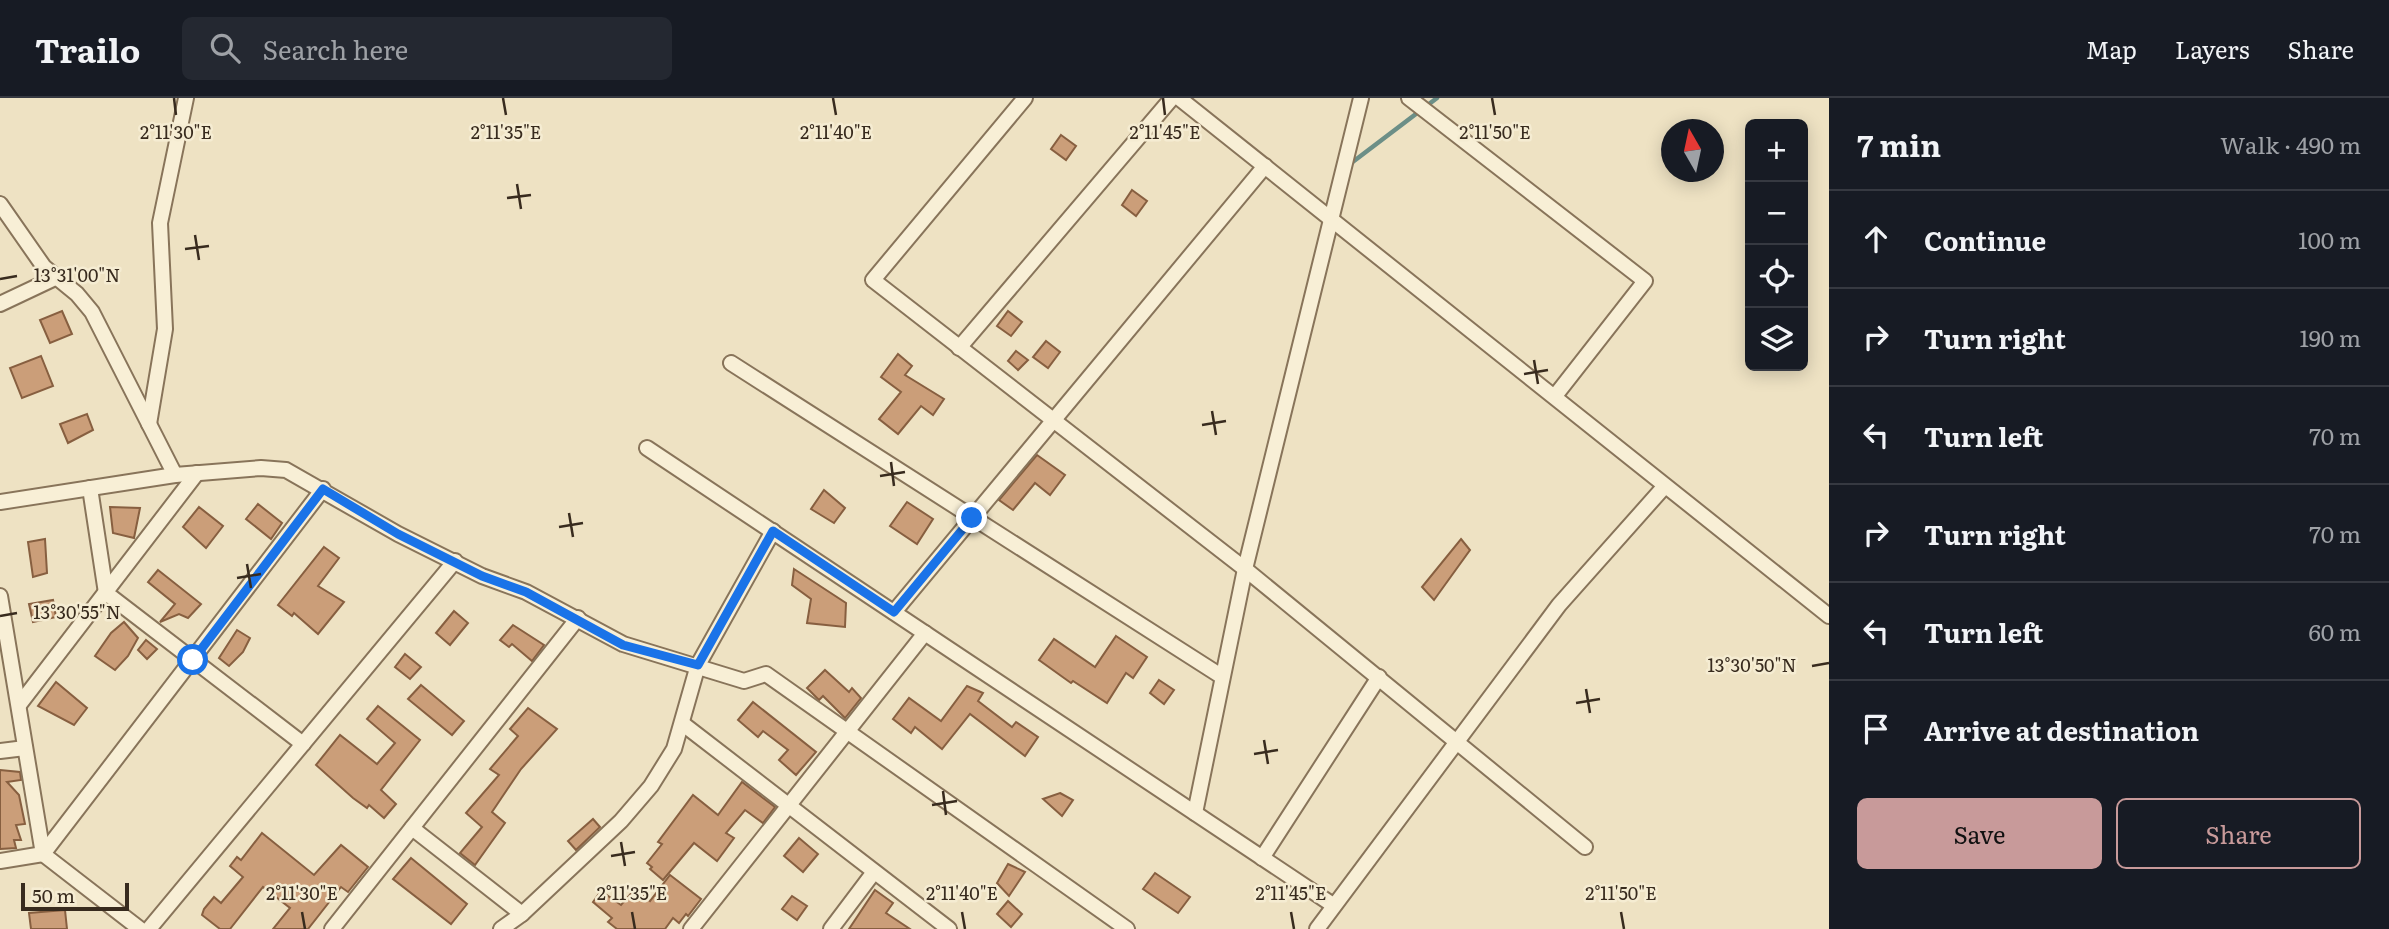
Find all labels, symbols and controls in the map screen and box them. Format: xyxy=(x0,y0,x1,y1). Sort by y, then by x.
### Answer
search box xyxy=(182,17,672,80)
text: Trailo xyxy=(35,24,140,73)
icon: search xyxy=(206,29,244,67)
text: Search here xyxy=(262,29,408,68)
text: Map xyxy=(2086,31,2137,66)
text: Layers xyxy=(2175,31,2249,66)
text: Share xyxy=(2287,31,2354,66)
text: 2°11'30"E xyxy=(140,118,212,145)
text: 2°11'35"E xyxy=(471,118,541,145)
text: 2°11'40"E xyxy=(800,118,872,145)
text: 2°11'45"E xyxy=(1130,118,1200,145)
text: 2°11'50"E xyxy=(1459,118,1531,145)
north arrow xyxy=(1661,119,1724,182)
map controls xyxy=(1745,119,1808,371)
button: + xyxy=(1745,119,1808,182)
text: 7 min xyxy=(1857,122,1941,166)
text: Walk · 490 m xyxy=(2220,127,2361,161)
button: − xyxy=(1745,182,1808,245)
icon: ahead xyxy=(1857,220,1895,258)
text: Continue xyxy=(1924,220,2046,259)
text: 100 m xyxy=(2298,222,2361,256)
button: locate xyxy=(1745,245,1808,308)
text: 13°31'00"N xyxy=(34,261,120,288)
button: layers xyxy=(1745,308,1808,371)
icon: right xyxy=(1857,318,1895,356)
text: Turn right xyxy=(1924,318,2066,357)
text: 190 m xyxy=(2299,320,2361,354)
icon: left xyxy=(1857,416,1895,454)
text: Turn left xyxy=(1924,416,2043,455)
text: 70 m xyxy=(2309,418,2361,452)
route end xyxy=(956,502,987,533)
icon: right xyxy=(1857,514,1895,552)
text: Turn right xyxy=(1924,514,2066,553)
text: 70 m xyxy=(2309,516,2361,550)
text: 13°30'55"N xyxy=(33,598,121,625)
icon: left xyxy=(1857,612,1895,650)
text: Turn left xyxy=(1924,612,2043,651)
text: 60 m xyxy=(2308,614,2361,648)
route start xyxy=(177,644,208,675)
text: 13°30'50"N xyxy=(1708,651,1796,678)
icon: arrive xyxy=(1857,710,1895,748)
text: Arrive at destination xyxy=(1924,710,2199,749)
button: Save xyxy=(1857,798,2102,869)
button: Share xyxy=(2116,798,2361,869)
text: 2°11'30"E xyxy=(266,879,338,906)
text: 2°11'35"E xyxy=(597,879,667,906)
text: 2°11'40"E xyxy=(926,879,998,906)
text: 2°11'45"E xyxy=(1256,879,1326,906)
text: 2°11'50"E xyxy=(1585,879,1657,906)
scale bar xyxy=(21,880,130,912)
text: 50 m xyxy=(32,881,75,909)

